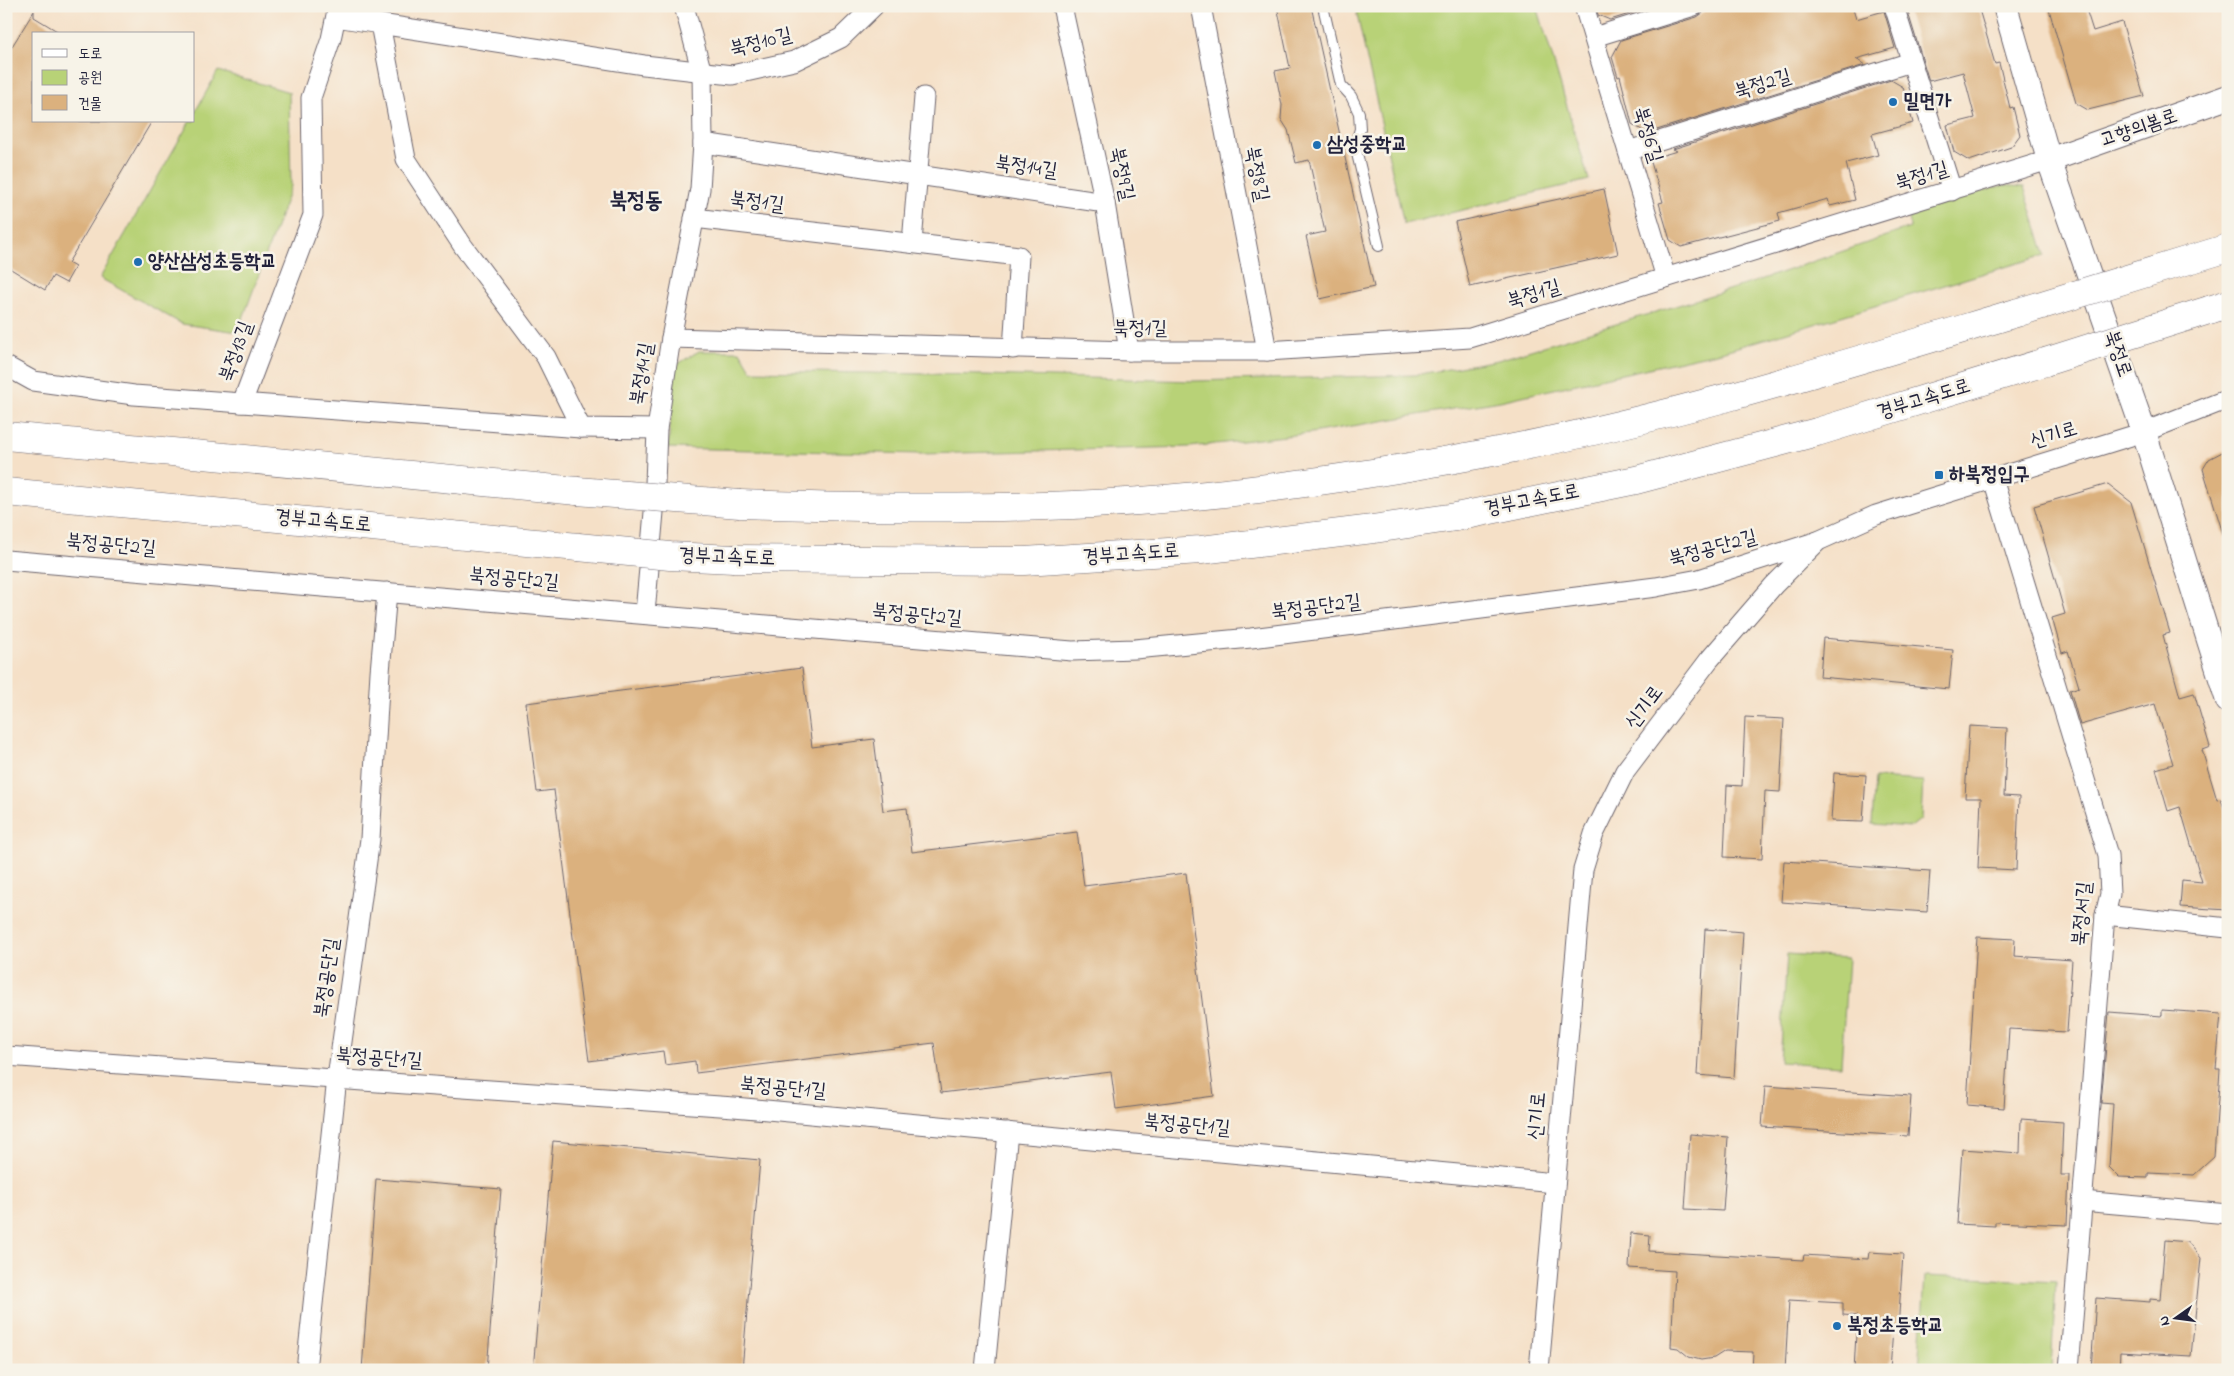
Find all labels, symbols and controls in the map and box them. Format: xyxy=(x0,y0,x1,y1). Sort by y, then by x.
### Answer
street label: 북정10길 xyxy=(727,21,795,65)
legend xyxy=(32,32,195,122)
text: 도로 xyxy=(78,43,102,65)
street label: 북정2길 xyxy=(1731,63,1795,107)
text: 공원 xyxy=(78,67,102,89)
place label: 밀면가 xyxy=(1903,88,1952,117)
text: 건물 xyxy=(78,93,102,115)
marker: 밀면가 xyxy=(1887,96,1899,108)
street label: 고향의봄로 xyxy=(2096,102,2182,156)
street label: 북정6길 xyxy=(1625,103,1669,167)
place label: 삼성중학교 xyxy=(1327,131,1407,160)
marker: 삼성중학교 xyxy=(1311,139,1323,151)
street label: 북정9길 xyxy=(1101,144,1141,204)
street label: 북정8길 xyxy=(1236,144,1276,204)
street label: 북정14길 xyxy=(993,149,1059,187)
street label: 북정1길 xyxy=(1892,155,1952,199)
street label: 북정1길 xyxy=(728,185,786,221)
district label: 북정동 xyxy=(609,186,663,218)
place label: 양산삼성초등학교 xyxy=(148,248,277,277)
marker: 양산삼성초등학교 xyxy=(132,256,144,268)
street label: 북정1길 xyxy=(1504,273,1564,317)
street label: 북정1길 xyxy=(1113,315,1167,344)
street label: 북정13길 xyxy=(213,317,261,387)
street label: 북정로 xyxy=(2095,326,2139,382)
street label: 북정14길 xyxy=(624,341,662,407)
street label: 경부고속도로 xyxy=(1874,372,1974,428)
street label: 신기로 xyxy=(2027,415,2081,457)
place label: 하북정입구 xyxy=(1949,461,2029,490)
marker: 하북정입구 xyxy=(1933,469,1945,481)
street label: 경부고속도로 xyxy=(1482,478,1582,524)
street label: 경부고속도로 xyxy=(274,503,372,541)
street label: 북정공단2길 xyxy=(1666,523,1760,575)
street label: 북정공단2길 xyxy=(65,528,157,564)
street label: 경부고속도로 xyxy=(1082,537,1180,573)
street label: 경부고속도로 xyxy=(678,542,776,574)
street label: 북정공단2길 xyxy=(468,562,560,598)
street label: 북정공단2길 xyxy=(1269,588,1363,628)
street label: 북정공단2길 xyxy=(871,598,963,634)
street label: 신기로 xyxy=(1619,680,1671,736)
street label: 북정서길 xyxy=(2066,881,2100,947)
street label: 북정공단길 xyxy=(308,936,348,1020)
street label: 북정공단1길 xyxy=(335,1042,423,1076)
street label: 북정공단1길 xyxy=(738,1071,828,1107)
street label: 신기로 xyxy=(1521,1091,1555,1141)
street label: 북정공단1길 xyxy=(1142,1108,1232,1144)
north arrow xyxy=(2152,1294,2202,1344)
place label: 북정초등학교 xyxy=(1847,1312,1944,1341)
text: N xyxy=(2154,1314,2176,1328)
marker: 북정초등학교 xyxy=(1831,1320,1843,1332)

